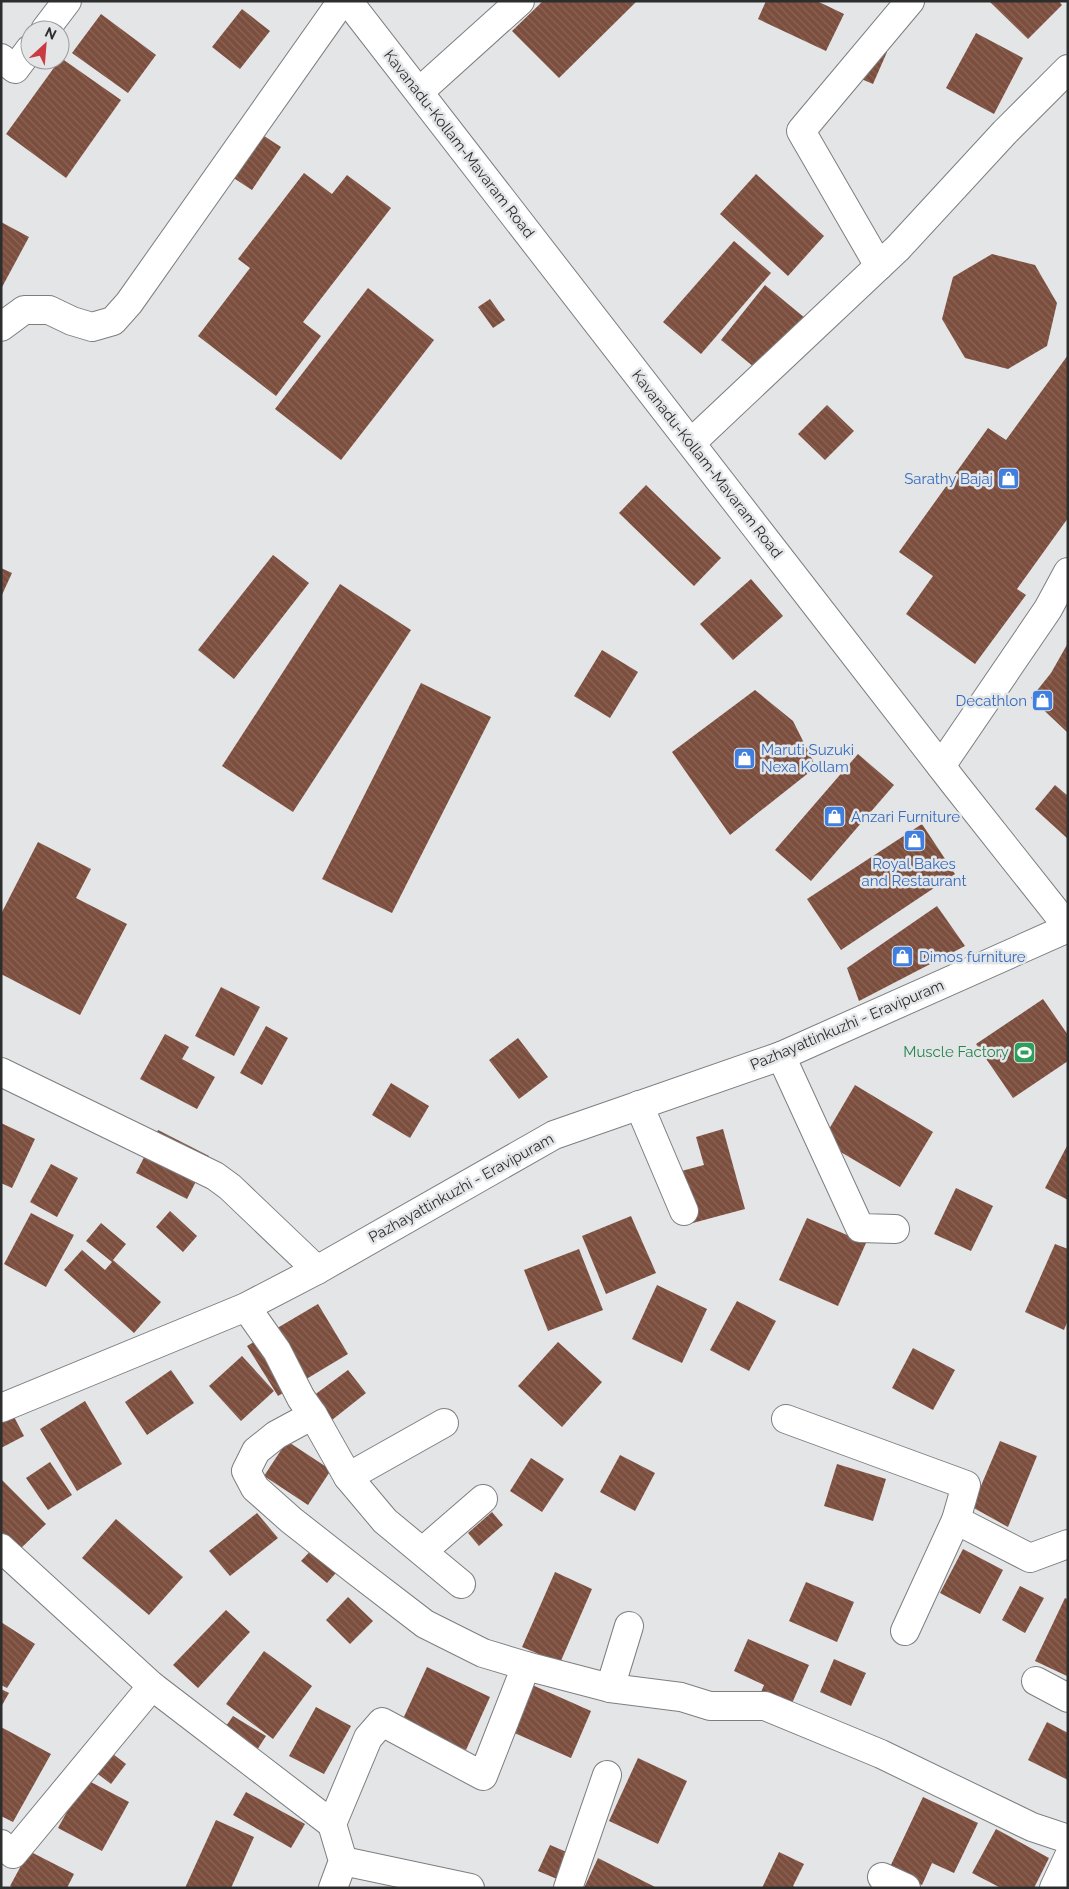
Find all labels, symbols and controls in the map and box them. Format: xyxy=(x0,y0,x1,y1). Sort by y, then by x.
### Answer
north arrow xyxy=(20,20,70,70)
text: N xyxy=(42,24,59,43)
street label: Kavanadu-Kollam-Mavaram Road xyxy=(380,46,538,242)
street label: Kavanadu-Kollam-Mavaram Road xyxy=(628,366,786,562)
shop icon: Sarathy Bajaj xyxy=(997,467,1021,491)
place label: Sarathy Bajaj xyxy=(904,470,993,488)
shop icon: Decathlon xyxy=(1031,689,1055,713)
place label: Decathlon xyxy=(956,692,1027,710)
place label: Maruti Suzuki Nexa Kollam xyxy=(761,741,854,776)
shop icon: Maruti Suzuki Nexa Kollam xyxy=(733,747,757,771)
shop icon: Anzari Furniture xyxy=(823,805,847,829)
place label: Anzari Furniture xyxy=(851,808,960,826)
shop icon: Royal Bakes and Restaurant xyxy=(902,829,926,853)
place label: Royal Bakes and Restaurant xyxy=(862,855,966,890)
shop icon: Dimos furniture xyxy=(891,945,915,969)
place label: Dimos furniture xyxy=(919,948,1026,966)
street label: Pazhayattinkuzhi - Eravipuram xyxy=(747,976,947,1074)
sports icon: Muscle Factory xyxy=(1013,1040,1037,1064)
place label: Muscle Factory xyxy=(903,1043,1009,1061)
street label: Pazhayattinkuzhi - Eravipuram xyxy=(365,1130,557,1246)

